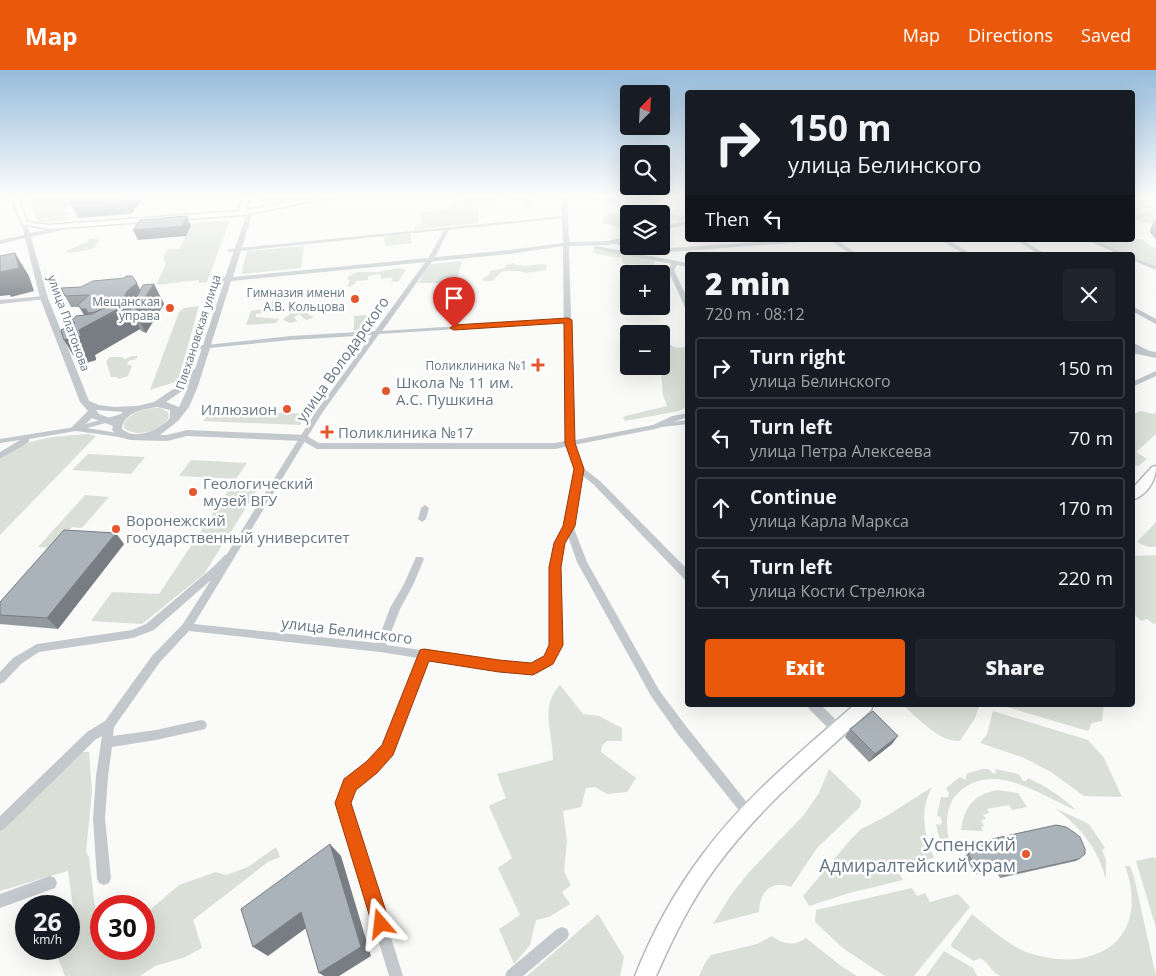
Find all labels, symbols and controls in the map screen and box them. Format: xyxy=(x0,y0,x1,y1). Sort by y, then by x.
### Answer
text: Map xyxy=(25,19,77,52)
text: Map xyxy=(903,23,940,47)
text: Directions xyxy=(968,23,1053,47)
text: Saved xyxy=(1081,23,1131,47)
north arrow xyxy=(620,85,670,135)
map controls xyxy=(620,85,670,375)
text: 150 m xyxy=(788,104,892,151)
icon: right xyxy=(705,110,770,175)
button: search xyxy=(620,145,670,195)
text: улица Белинского xyxy=(788,149,981,179)
button: layers xyxy=(620,205,670,255)
icon: left xyxy=(759,205,787,233)
text: Then xyxy=(705,206,749,232)
text: 2 min xyxy=(705,263,790,304)
button: + xyxy=(620,265,670,315)
button: close xyxy=(1063,269,1115,321)
street label: улица Платонова xyxy=(44,272,94,374)
street label: Плехановская улица xyxy=(171,272,225,392)
pin xyxy=(433,277,475,328)
place label: Гимназия имени А.В. Кольцова xyxy=(246,284,345,315)
icon: arrive xyxy=(440,284,468,312)
street label: улица Володарского xyxy=(291,292,393,426)
place label: Мещанская управа xyxy=(92,293,160,324)
marker: Гимназия имени А.В. Кольцова xyxy=(349,293,361,305)
marker: Мещанская управа xyxy=(164,302,176,314)
text: 720 m · 08:12 xyxy=(705,303,805,325)
button: − xyxy=(620,325,670,375)
text: Turn right xyxy=(750,344,845,370)
icon: right xyxy=(707,354,735,382)
text: 150 m xyxy=(1058,355,1113,381)
place label: Поликлиника №1 xyxy=(426,357,527,374)
marker: Поликлиника №1 xyxy=(531,358,545,372)
text: улица Белинского xyxy=(750,370,891,392)
place label: Школа № 11 им. А.С. Пушкина xyxy=(396,372,514,409)
marker: Школа № 11 им. А.С. Пушкина xyxy=(380,385,392,397)
place label: Иллюзион xyxy=(201,399,277,419)
marker: Иллюзион xyxy=(281,403,293,415)
text: Turn left xyxy=(750,414,832,440)
place label: Поликлиника №17 xyxy=(338,422,473,442)
icon: left xyxy=(707,424,735,452)
marker: Поликлиника №17 xyxy=(320,425,334,439)
text: 70 m xyxy=(1069,425,1113,451)
text: улица Петра Алексеева xyxy=(750,440,932,462)
place label: Геологический музей ВГУ xyxy=(203,473,313,510)
text: Continue xyxy=(750,484,837,510)
marker: Геологический музей ВГУ xyxy=(187,486,199,498)
icon: ahead xyxy=(707,494,735,522)
text: 170 m xyxy=(1058,495,1113,521)
place label: Воронежский государственный университет xyxy=(126,510,350,547)
text: улица Карла Маркса xyxy=(750,510,909,532)
marker: Воронежский государственный университет xyxy=(110,523,122,535)
text: Turn left xyxy=(750,554,832,580)
icon: left xyxy=(707,564,735,592)
text: 220 m xyxy=(1058,565,1113,591)
text: улица Кости Стрелюка xyxy=(750,580,925,602)
street label: улица Белинского xyxy=(280,612,414,648)
button: Exit xyxy=(705,639,905,697)
button: Share xyxy=(915,639,1115,697)
place label: Успенский Адмиралтейский храм xyxy=(819,832,1016,877)
marker: Успенский Адмиралтейский храм xyxy=(1020,848,1032,860)
speed limit sign: 30 xyxy=(90,895,155,960)
position arrow xyxy=(354,897,406,949)
text: 26 xyxy=(33,904,62,938)
text: km/h xyxy=(33,931,62,948)

